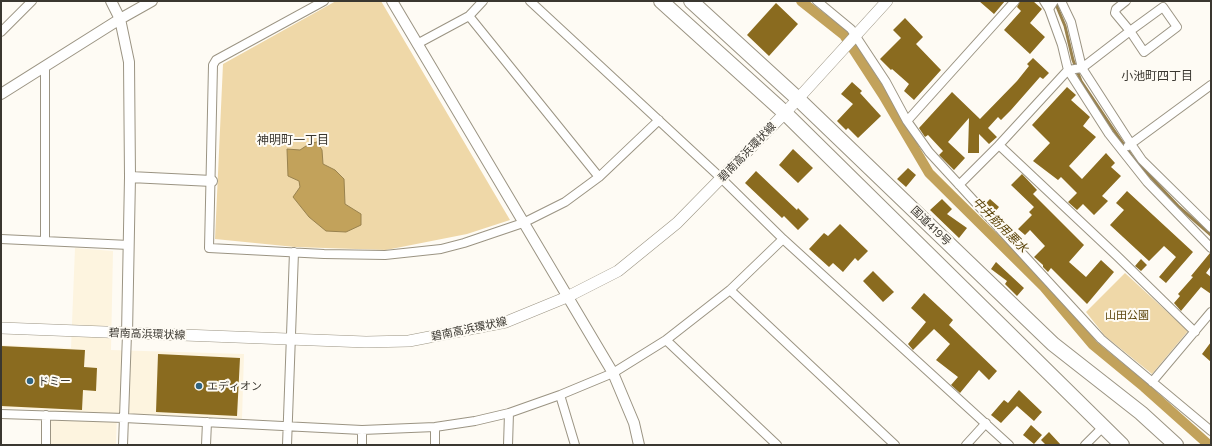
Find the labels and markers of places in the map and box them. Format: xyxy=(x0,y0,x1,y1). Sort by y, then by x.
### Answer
place label: ドミー xyxy=(38,374,71,388)
marker: ドミー xyxy=(25,376,35,386)
place label: エディオン xyxy=(207,379,262,393)
marker: エディオン xyxy=(194,381,204,391)

